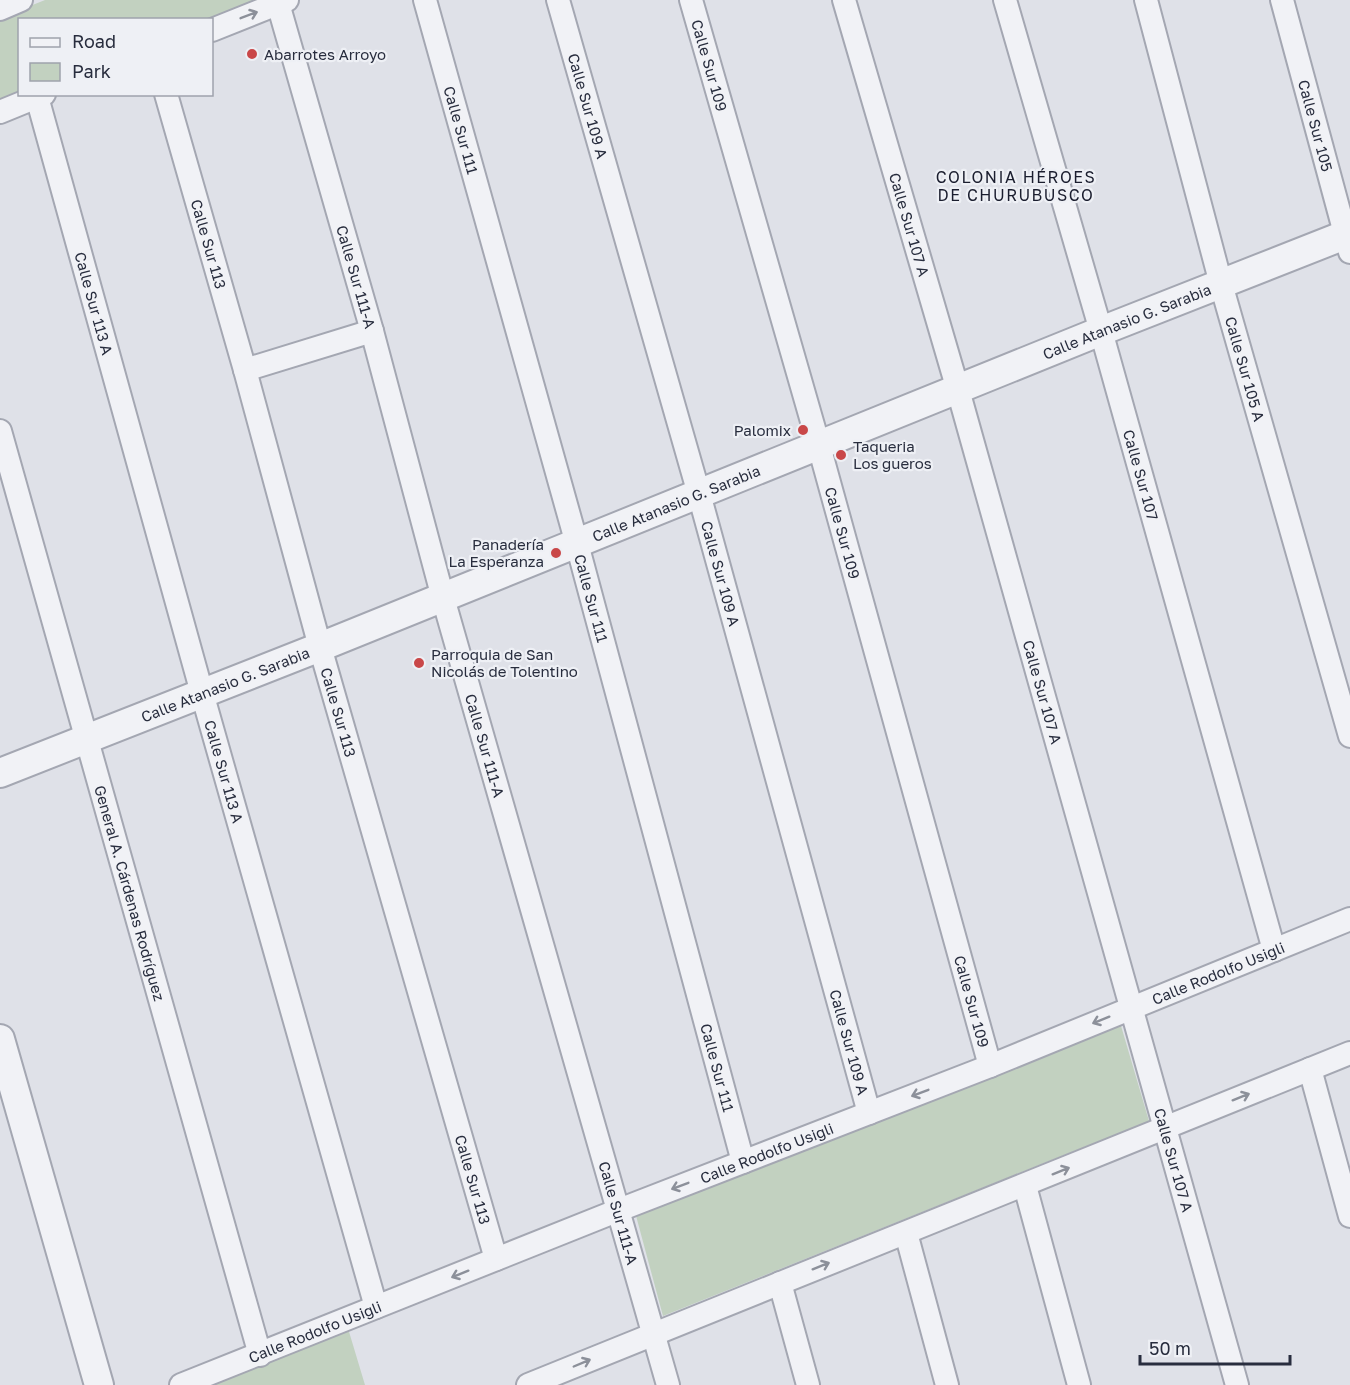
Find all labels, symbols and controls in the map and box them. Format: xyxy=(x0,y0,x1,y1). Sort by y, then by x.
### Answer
one-way arrow xyxy=(240,9,258,20)
street label: Calle Sur 109 xyxy=(688,17,731,113)
legend xyxy=(18,18,213,96)
text: Road xyxy=(72,30,116,52)
place label: Abarrotes Arroyo xyxy=(264,45,386,63)
marker: Abarrotes Arroyo xyxy=(245,47,259,61)
street label: Calle Sur 109 A xyxy=(565,51,612,160)
text: Park xyxy=(72,60,111,82)
street label: Calle Sur 105 xyxy=(1295,78,1337,173)
street label: Calle Sur 111 xyxy=(440,84,482,176)
district label: COLONIA HÉROES DE CHURUBUSCO xyxy=(936,167,1096,205)
street label: Calle Sur 107 A xyxy=(886,171,933,279)
street label: Calle Sur 113 xyxy=(188,197,230,291)
street label: Calle Sur 111-A xyxy=(333,223,380,331)
street label: Calle Sur 113 A xyxy=(71,250,117,357)
street label: Calle Atanasio G. Sarabia xyxy=(1040,280,1214,363)
street label: Calle Sur 105 A xyxy=(1222,314,1269,423)
place label: Palomix xyxy=(734,421,791,439)
marker: Palomix xyxy=(796,423,810,437)
street label: Calle Sur 107 xyxy=(1120,427,1162,522)
place label: Taqueria Los gueros xyxy=(853,437,932,472)
marker: Taqueria Los gueros xyxy=(834,448,848,462)
street label: Calle Atanasio G. Sarabia xyxy=(589,461,763,545)
street label: Calle Sur 109 xyxy=(822,485,864,581)
street label: Calle Sur 109 A xyxy=(698,519,744,628)
place label: Panadería La Esperanza xyxy=(449,535,544,570)
marker: Panadería La Esperanza xyxy=(549,546,563,560)
street label: Calle Sur 111 xyxy=(571,552,612,644)
street label: Calle Sur 107 A xyxy=(1020,638,1066,746)
street label: Calle Atanasio G. Sarabia xyxy=(138,643,312,726)
place label: Parroquia de San Nicolás de Tolentino xyxy=(431,645,578,680)
marker: Parroquia de San Nicolás de Tolentino xyxy=(412,656,426,670)
street label: Calle Sur 113 xyxy=(317,665,360,759)
street label: Calle Sur 111-A xyxy=(462,692,508,799)
street label: Calle Sur 113 A xyxy=(201,718,247,825)
street label: General A. Cárdenas Rodríguez xyxy=(91,783,169,1003)
street label: Calle Rodolfo Usigli xyxy=(1149,938,1287,1008)
street label: Calle Sur 109 xyxy=(951,953,993,1049)
street label: Calle Sur 109 A xyxy=(826,987,873,1097)
one-way arrow xyxy=(1093,1015,1111,1026)
street label: Calle Sur 111 xyxy=(697,1021,738,1114)
one-way arrow xyxy=(912,1088,930,1099)
one-way arrow xyxy=(1232,1091,1250,1102)
street label: Calle Sur 107 A xyxy=(1151,1106,1197,1214)
street label: Calle Rodolfo Usigli xyxy=(697,1119,836,1187)
street label: Calle Sur 113 xyxy=(452,1133,495,1226)
street label: Calle Sur 111-A xyxy=(595,1159,642,1266)
one-way arrow xyxy=(1051,1165,1070,1176)
one-way arrow xyxy=(671,1182,690,1193)
one-way arrow xyxy=(811,1260,830,1271)
one-way arrow xyxy=(451,1269,469,1280)
street label: Calle Rodolfo Usigli xyxy=(246,1297,384,1366)
scale bar xyxy=(1140,1328,1290,1366)
text: 50 m xyxy=(1149,1337,1191,1359)
one-way arrow xyxy=(573,1356,591,1367)

